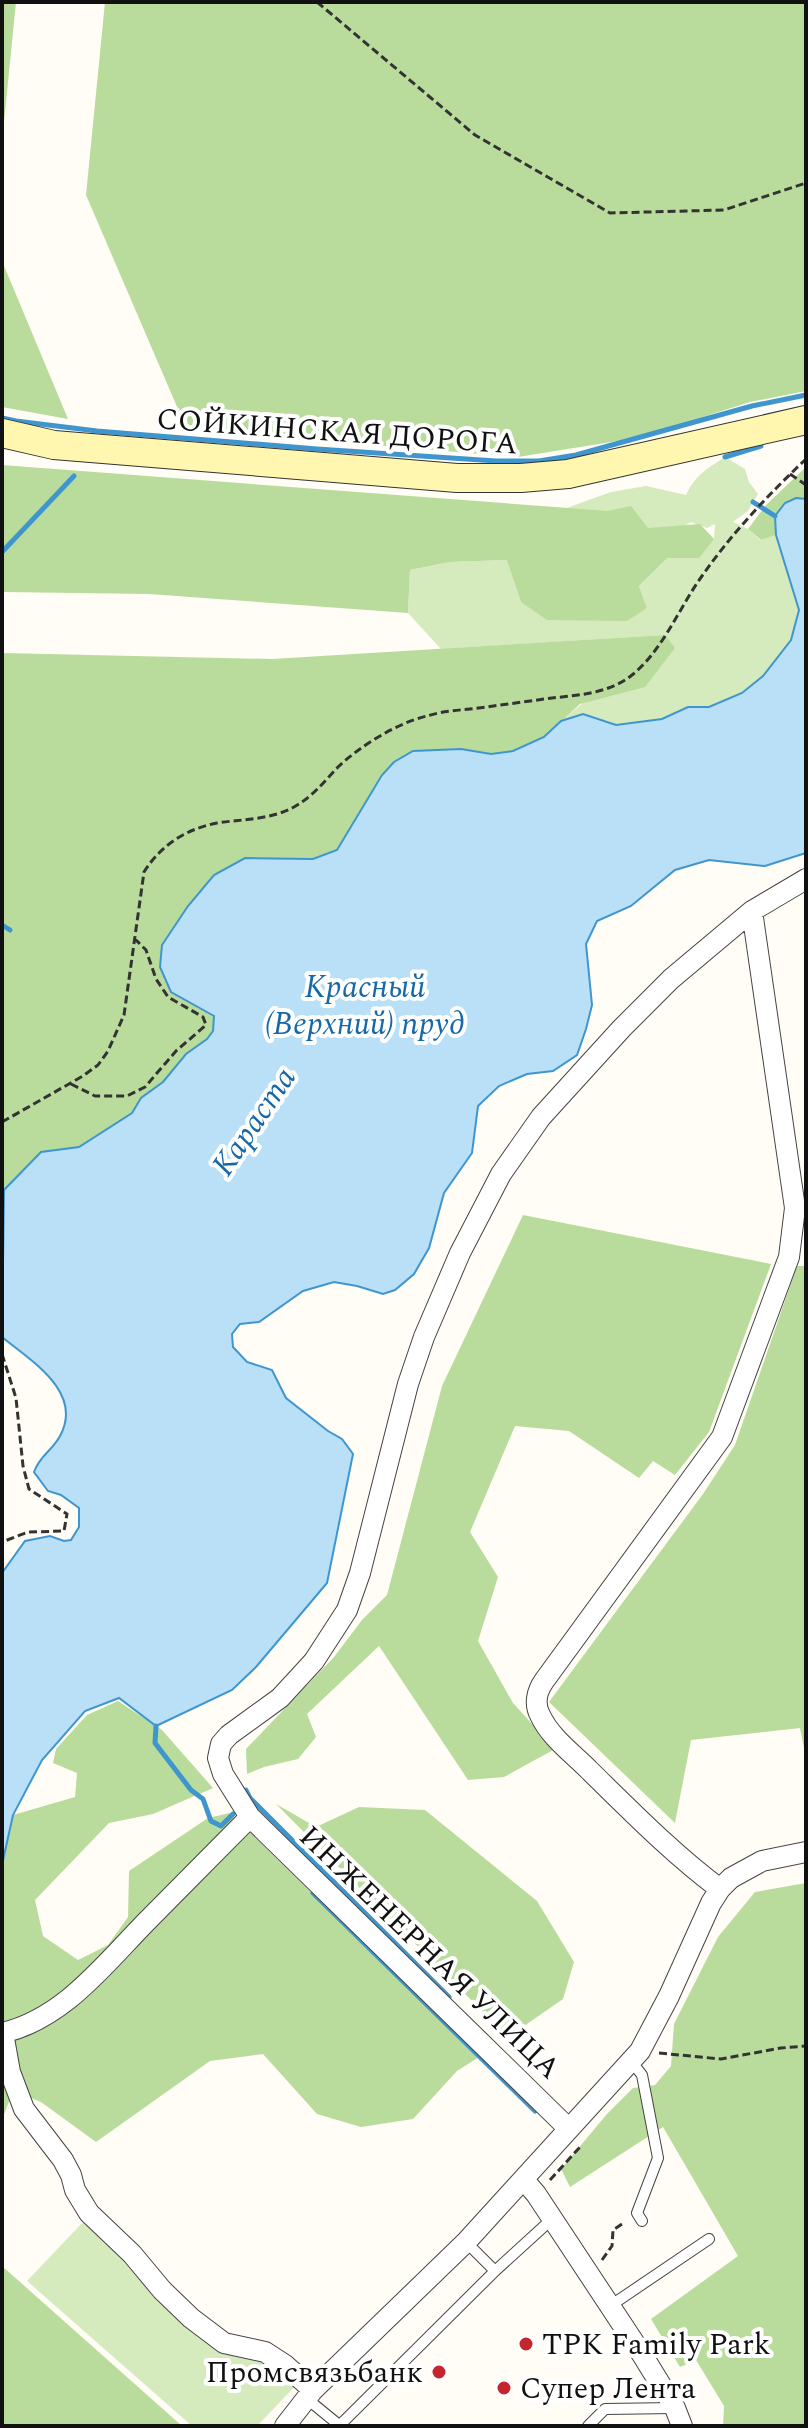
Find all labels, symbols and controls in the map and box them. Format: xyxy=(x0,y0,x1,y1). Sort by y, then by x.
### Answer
street label: СОЙКИНСКАЯ ДОРОГА xyxy=(155,396,519,468)
water label: Красный (Верхний) пруд xyxy=(265,963,465,1049)
water label: Караста xyxy=(200,1057,309,1186)
street label: ИНЖЕНЕРНАЯ УЛИЦА xyxy=(288,1815,571,2091)
place label: ТРК Family Park xyxy=(542,2322,771,2368)
marker: ТРК Family Park xyxy=(517,2335,535,2353)
place label: Промсвязьбанк xyxy=(206,2350,423,2396)
marker: Промсвязьбанк xyxy=(430,2363,448,2381)
place label: Супер Лента xyxy=(520,2366,696,2412)
marker: Супер Лента xyxy=(495,2379,513,2397)

